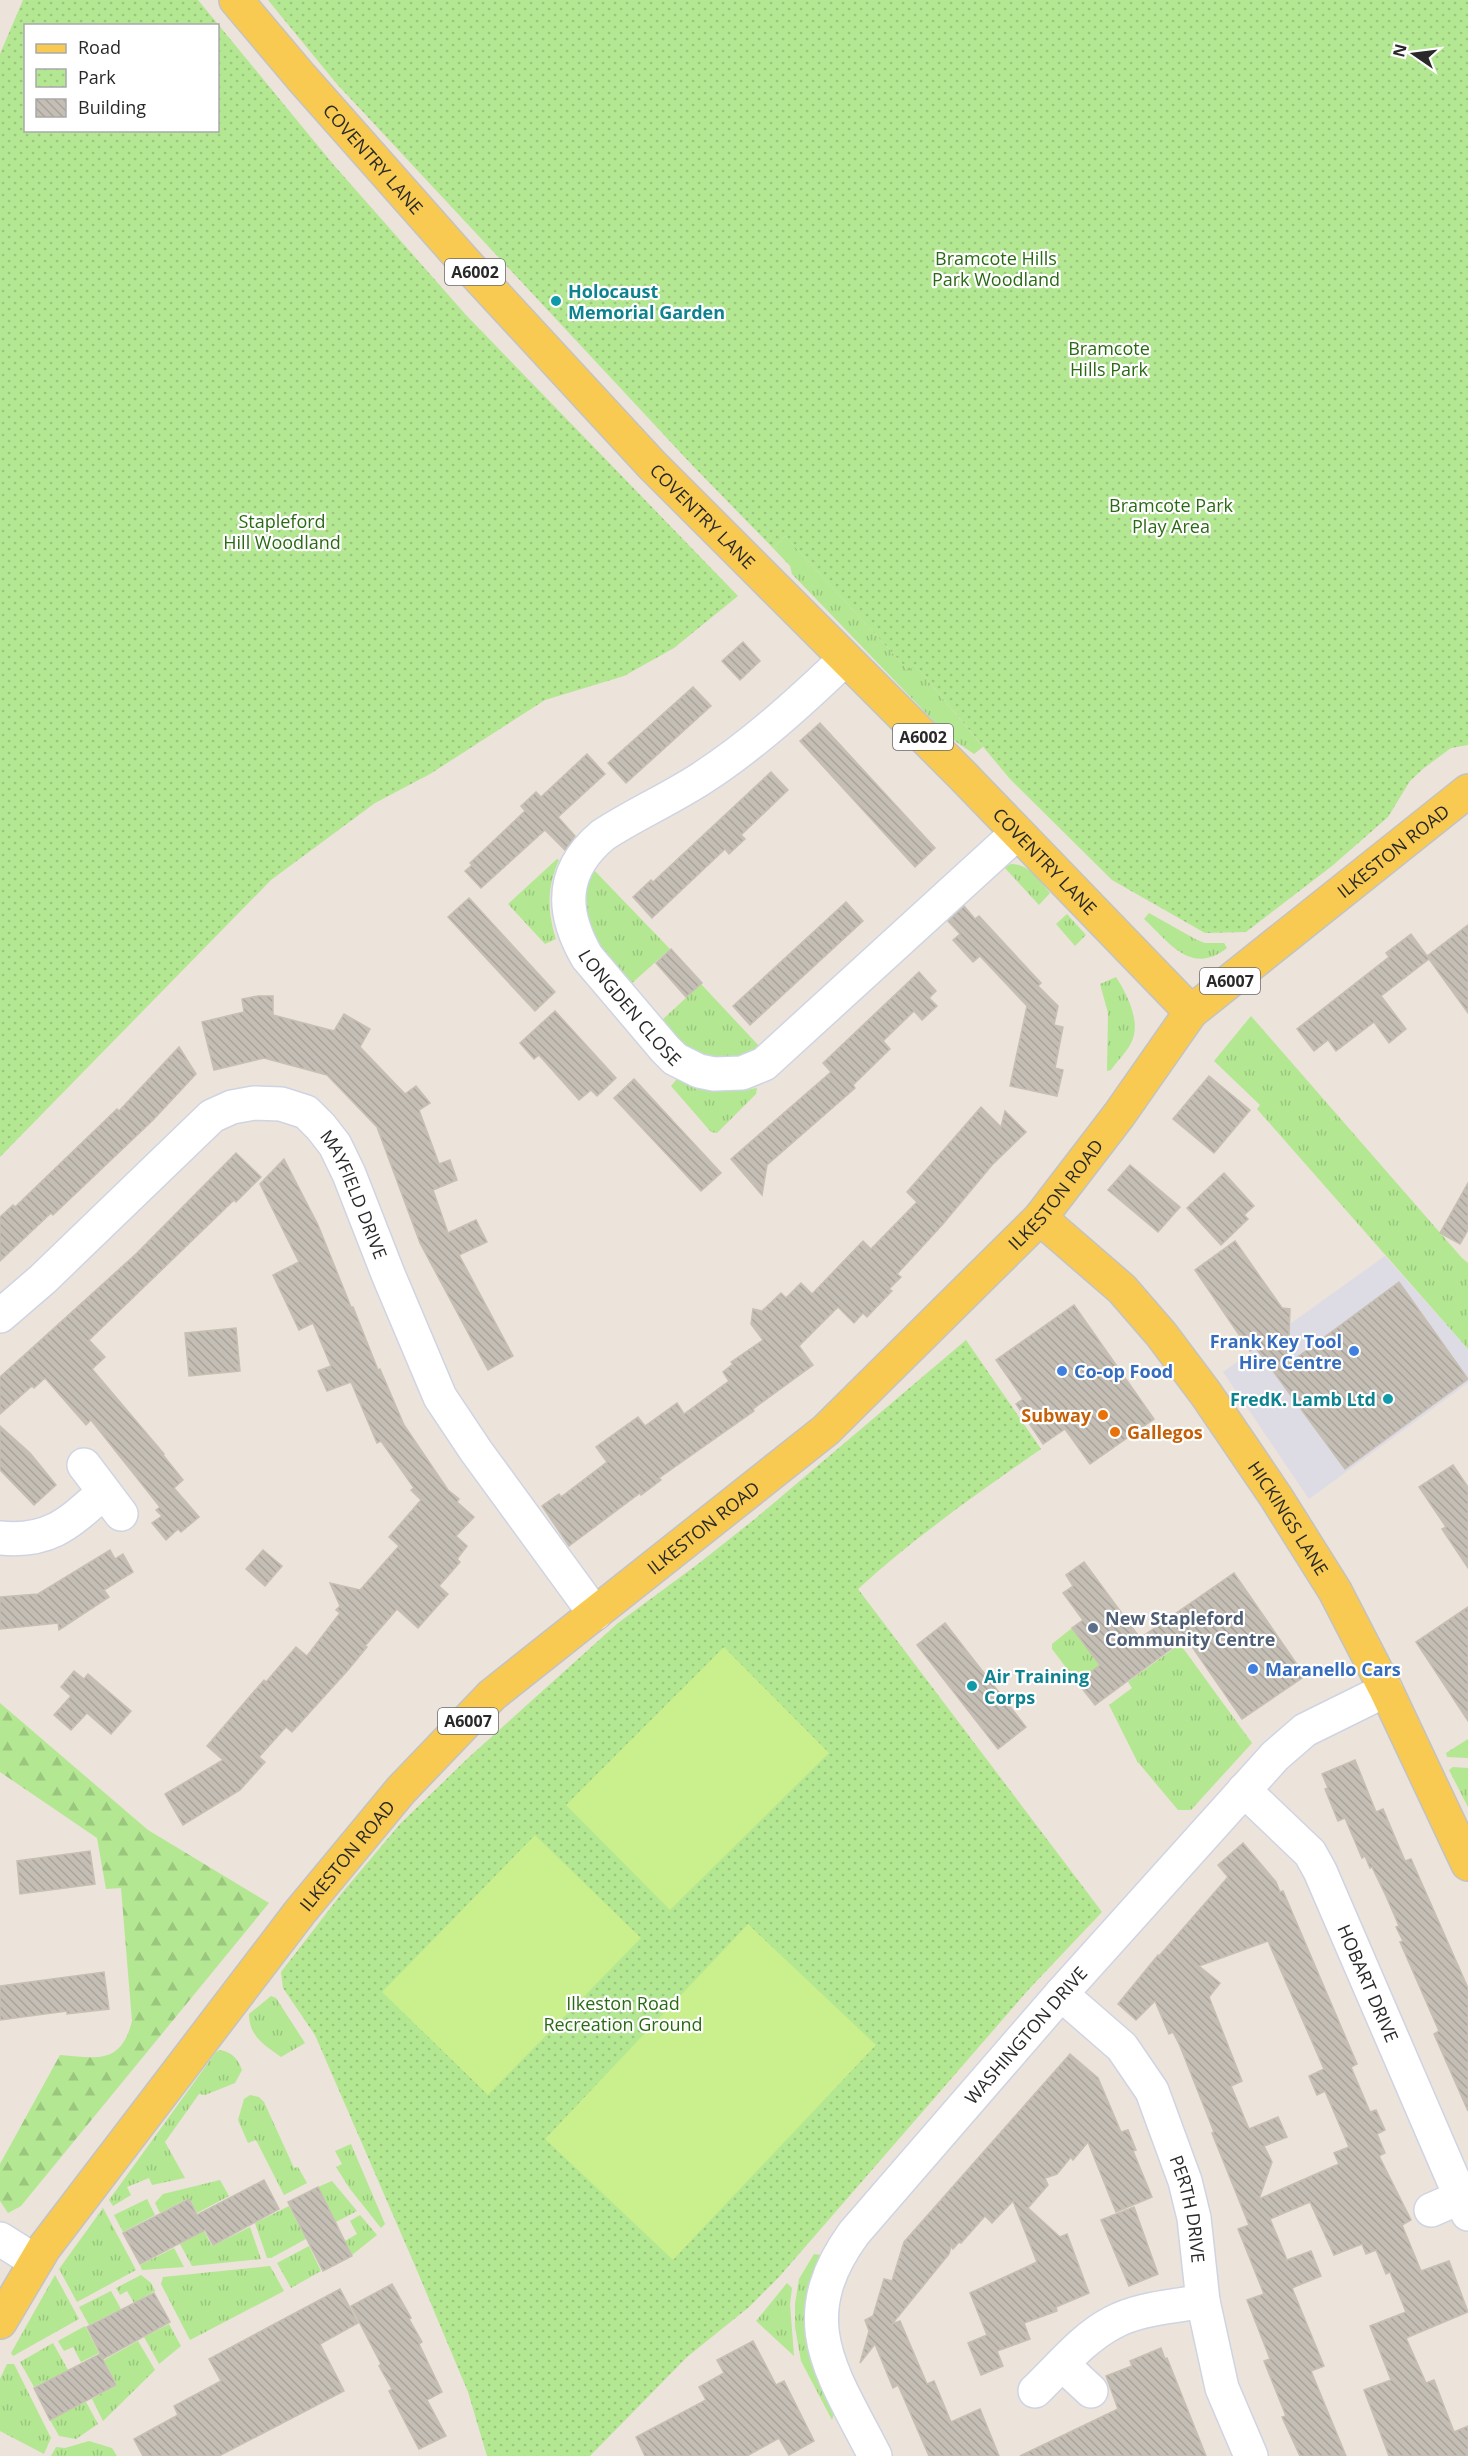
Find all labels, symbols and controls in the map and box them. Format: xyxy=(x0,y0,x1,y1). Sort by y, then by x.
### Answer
legend xyxy=(24,24,219,132)
north arrow xyxy=(1384,24,1444,84)
text: Road xyxy=(78,35,121,59)
text: N xyxy=(1387,41,1412,59)
text: Park xyxy=(78,65,116,89)
text: Building xyxy=(78,95,146,119)
street label: COVENTRY LANE xyxy=(318,99,429,219)
park label: Bramcote Hills Park Woodland xyxy=(932,246,1060,291)
road number: A6002 xyxy=(445,259,505,285)
place label: Holocaust Memorial Garden xyxy=(568,279,725,324)
marker: Holocaust Memorial Garden xyxy=(549,294,563,308)
park label: Bramcote Hills Park xyxy=(1068,336,1150,381)
street label: COVENTRY LANE xyxy=(645,458,761,574)
park label: Bramcote Park Play Area xyxy=(1109,493,1234,538)
park label: Stapleford Hill Woodland xyxy=(223,509,341,554)
road number: A6002 xyxy=(893,724,953,750)
street label: ILKESTON ROAD xyxy=(1332,799,1454,903)
street label: COVENTRY LANE xyxy=(988,802,1102,920)
street label: LONGDEN CLOSE xyxy=(573,945,687,1071)
road number: A6007 xyxy=(1200,968,1260,994)
street label: MAYFIELD DRIVE xyxy=(315,1124,393,1262)
street label: ILKESTON ROAD xyxy=(1003,1134,1108,1255)
place label: Frank Key Tool Hire Centre xyxy=(1210,1329,1342,1374)
marker: Frank Key Tool Hire Centre xyxy=(1347,1344,1361,1358)
place label: Co-op Food xyxy=(1074,1359,1173,1383)
marker: Co-op Food xyxy=(1055,1364,1069,1378)
place label: FredK. Lamb Ltd xyxy=(1230,1387,1376,1411)
marker: FredK. Lamb Ltd xyxy=(1381,1392,1395,1406)
place label: Subway xyxy=(1021,1403,1092,1427)
marker: Subway xyxy=(1096,1408,1110,1422)
place label: Gallegos xyxy=(1127,1420,1203,1444)
marker: Gallegos xyxy=(1108,1425,1122,1439)
street label: HICKINGS LANE xyxy=(1243,1456,1334,1580)
street label: ILKESTON ROAD xyxy=(642,1475,764,1579)
place label: New Stapleford Community Centre xyxy=(1105,1606,1275,1651)
marker: New Stapleford Community Centre xyxy=(1086,1621,1100,1635)
place label: Maranello Cars xyxy=(1265,1657,1401,1681)
marker: Maranello Cars xyxy=(1246,1662,1260,1676)
place label: Air Training Corps xyxy=(984,1664,1089,1709)
marker: Air Training Corps xyxy=(965,1679,979,1693)
road number: A6007 xyxy=(438,1708,498,1734)
street label: ILKESTON ROAD xyxy=(294,1795,400,1916)
street label: HOBART DRIVE xyxy=(1332,1921,1404,2046)
street label: WASHINGTON DRIVE xyxy=(959,1961,1092,2109)
park label: Ilkeston Road Recreation Ground xyxy=(543,1991,703,2036)
street label: PERTH DRIVE xyxy=(1165,2152,1211,2264)

